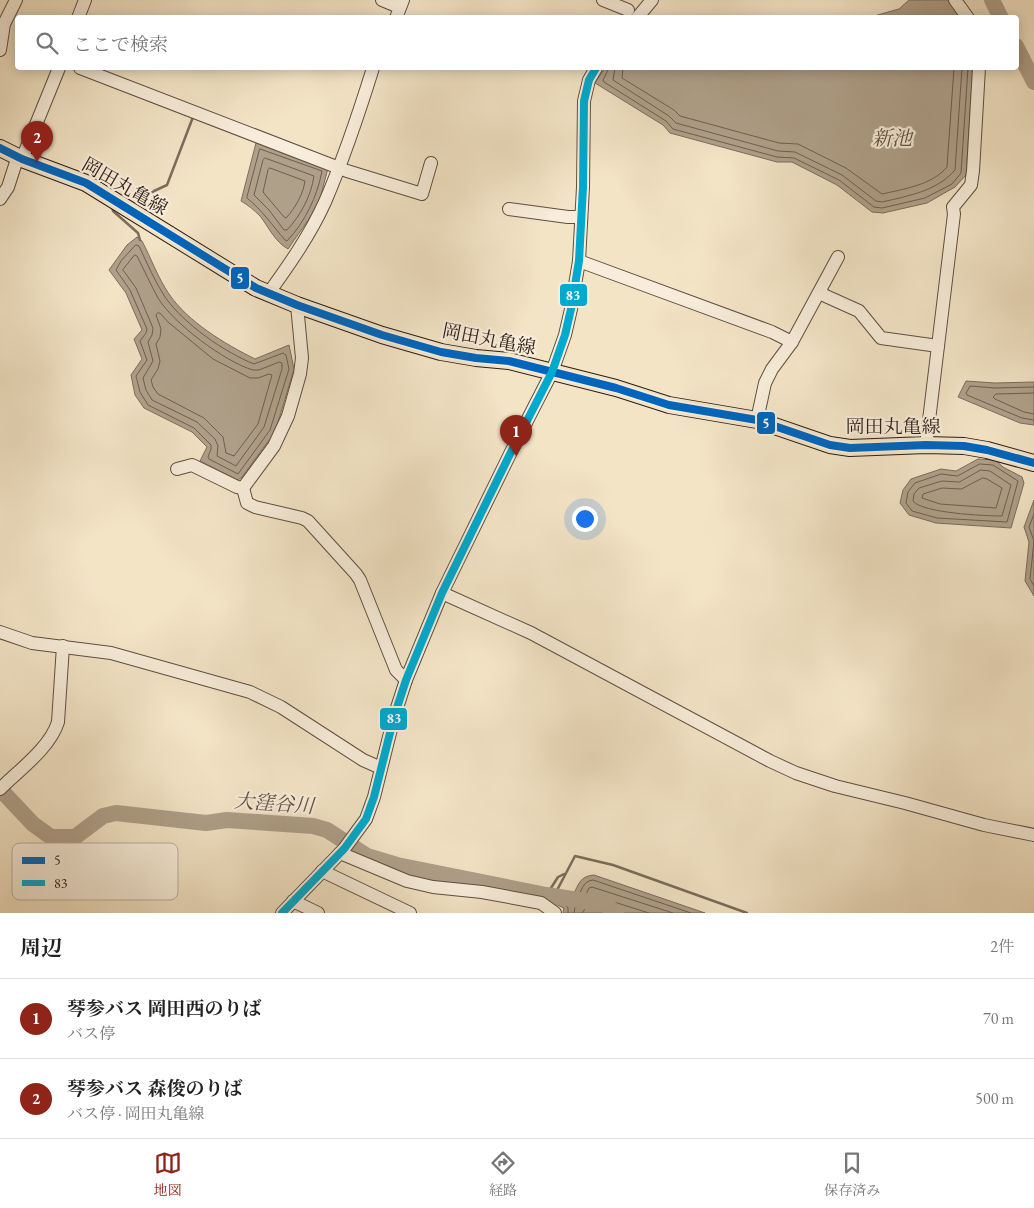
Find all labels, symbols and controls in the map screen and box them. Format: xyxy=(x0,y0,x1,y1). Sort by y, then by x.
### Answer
search box xyxy=(15,15,1019,70)
icon: search xyxy=(33,29,61,57)
text: ここで検索 xyxy=(73,32,168,57)
pin: 2 xyxy=(21,121,53,162)
water label: 新池 xyxy=(872,125,914,151)
street label: 岡田丸亀線 xyxy=(78,151,172,221)
line badge: 5 xyxy=(230,266,250,290)
text: 5 xyxy=(236,269,244,287)
line badge: 83 xyxy=(559,283,588,307)
text: 83 xyxy=(566,286,580,304)
street label: 岡田丸亀線 xyxy=(440,318,538,360)
line badge: 5 xyxy=(756,411,776,435)
text: 5 xyxy=(762,414,770,432)
street label: 岡田丸亀線 xyxy=(845,414,941,439)
pin: 1 xyxy=(500,415,532,456)
your location xyxy=(572,506,598,532)
line badge: 83 xyxy=(379,707,408,731)
text: 83 xyxy=(387,709,401,727)
water label: 大窪谷川 xyxy=(233,787,317,819)
legend xyxy=(12,843,178,900)
text: 5 xyxy=(54,851,61,869)
text: 83 xyxy=(54,874,68,892)
text: 周辺 xyxy=(20,934,62,961)
text: 2件 xyxy=(990,936,1014,957)
text: 琴参バス 岡田西のりば xyxy=(67,996,262,1021)
text: 1 xyxy=(32,1008,40,1029)
text: 70 m xyxy=(983,1008,1014,1029)
text: バス停 xyxy=(67,1023,115,1044)
text: 琴参バス 森俊のりば xyxy=(67,1076,243,1101)
text: 2 xyxy=(32,1088,40,1109)
text: 500 m xyxy=(975,1088,1014,1109)
text: バス停 · 岡田丸亀線 xyxy=(67,1103,205,1124)
tab: 地図 xyxy=(154,1149,182,1199)
tab: 経路 xyxy=(489,1149,517,1199)
tab: 保存済み xyxy=(824,1149,880,1199)

